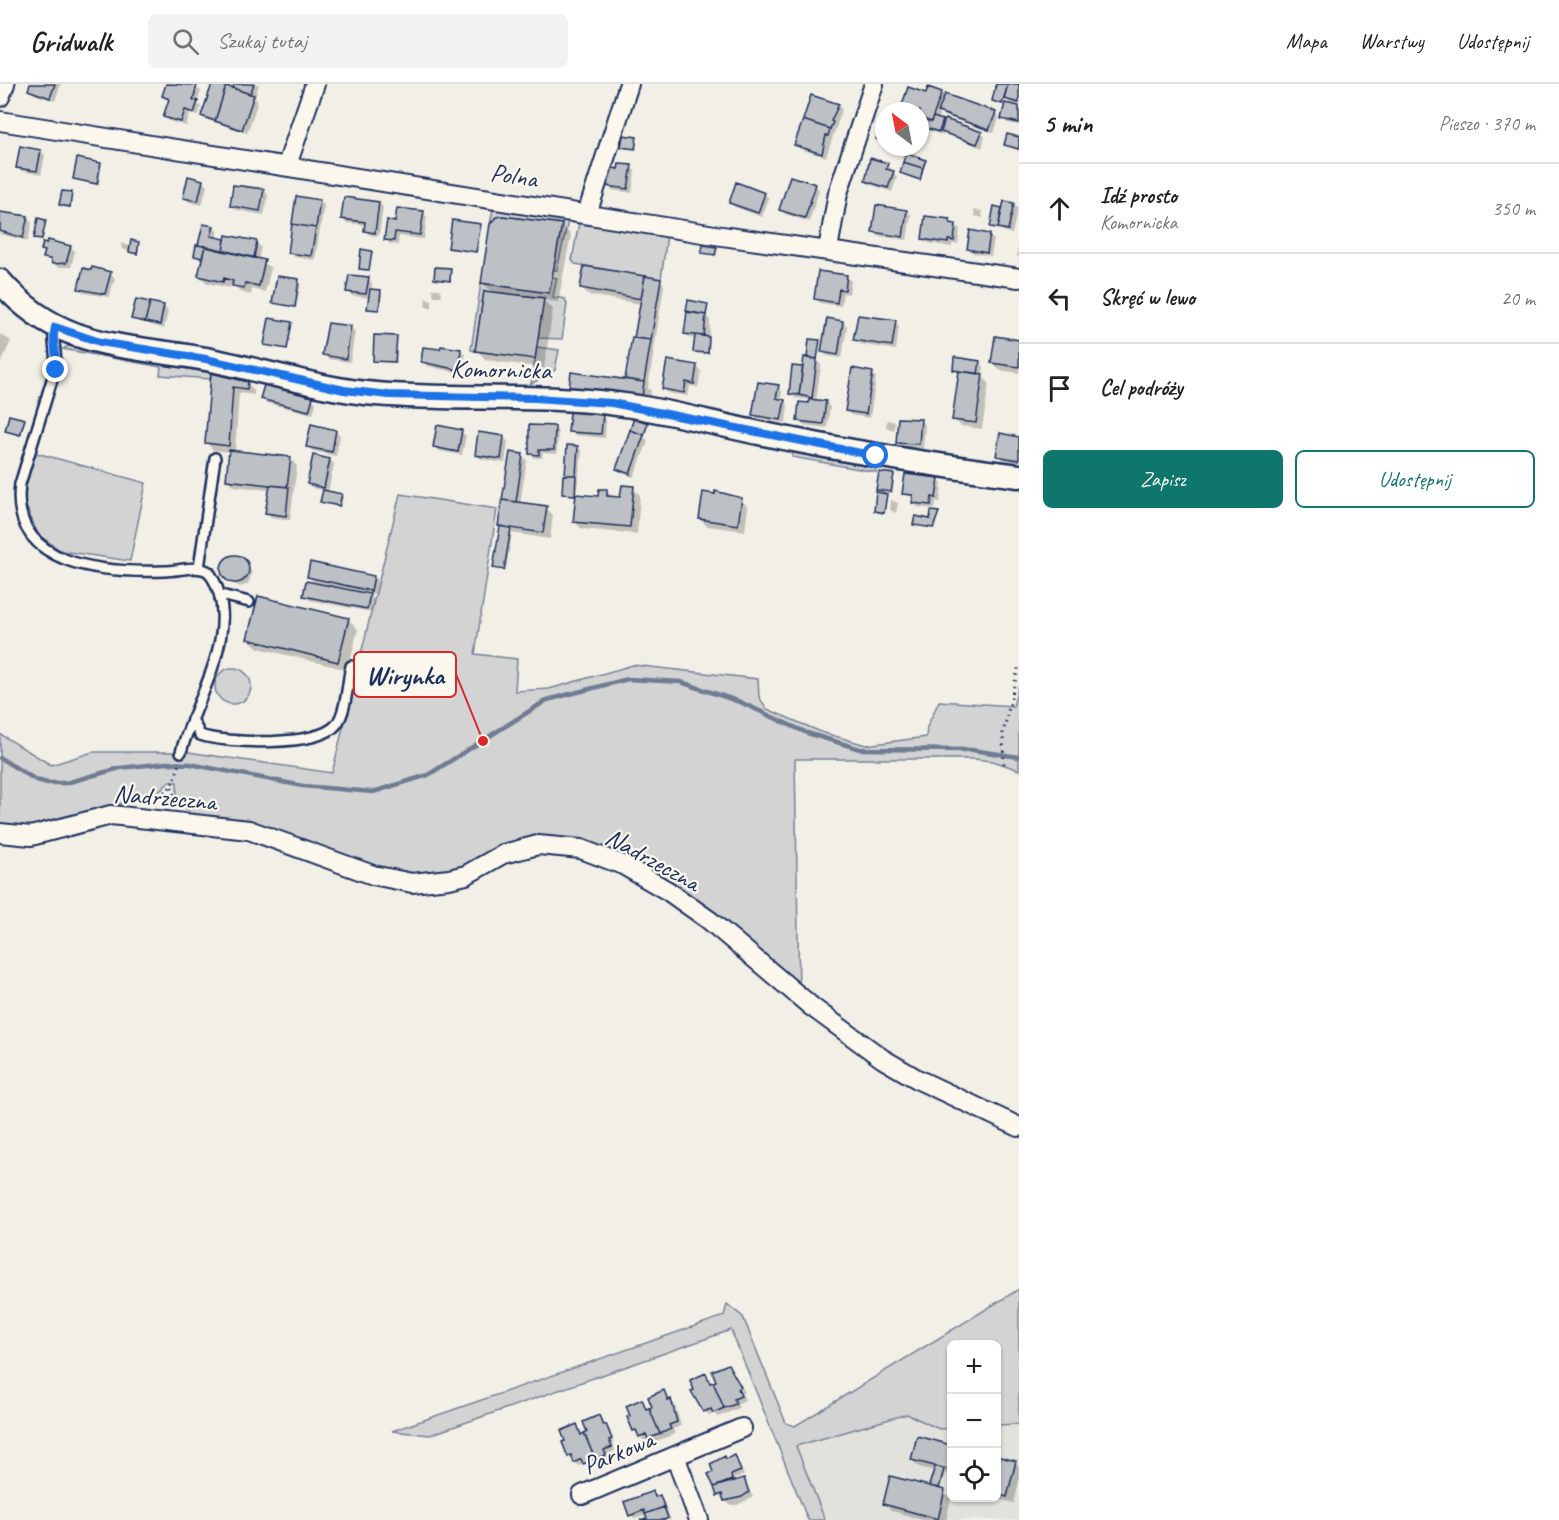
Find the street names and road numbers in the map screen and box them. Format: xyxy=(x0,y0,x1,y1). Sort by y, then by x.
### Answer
street label: Polna xyxy=(488,156,541,196)
street label: Komornicka xyxy=(450,352,553,387)
street label: Nadrzeczna xyxy=(112,777,220,819)
street label: Nadrzeczna xyxy=(600,820,708,900)
street label: Parkowa xyxy=(577,1422,661,1482)

